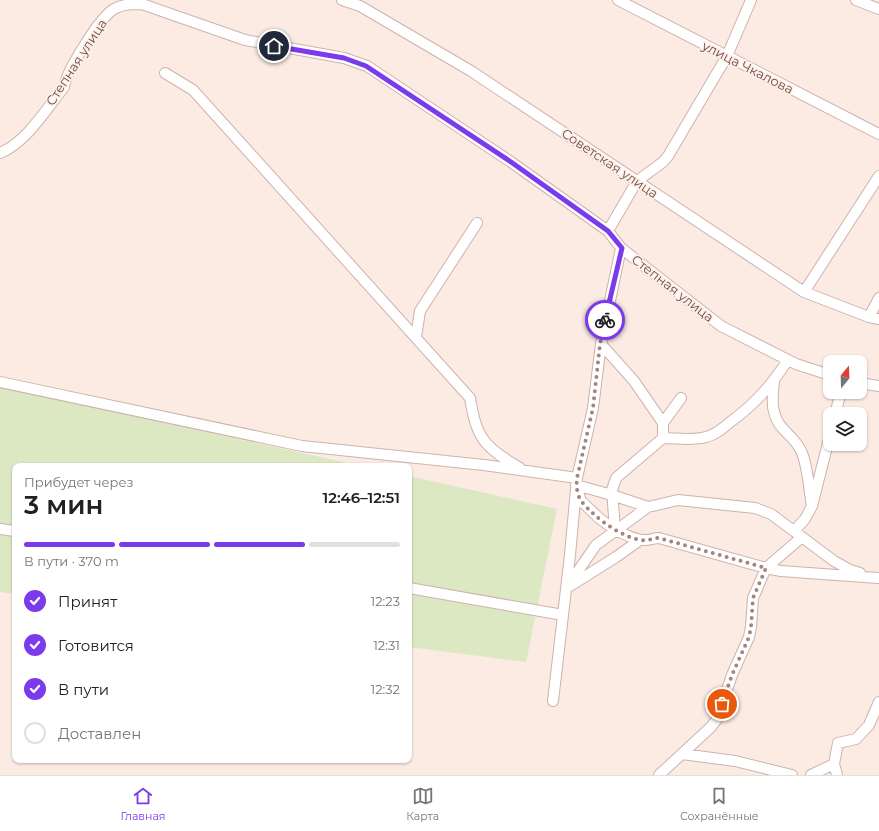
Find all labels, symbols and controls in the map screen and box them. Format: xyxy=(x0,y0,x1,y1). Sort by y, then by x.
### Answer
street label: Степная улица xyxy=(42,16,110,108)
pin xyxy=(257,29,291,63)
icon: home xyxy=(263,35,285,57)
street label: улица Чкалова xyxy=(699,37,796,97)
street label: Советская улица xyxy=(559,125,661,201)
street label: Степная улица xyxy=(629,251,717,325)
courier xyxy=(585,300,625,340)
icon: bike xyxy=(594,309,616,331)
north arrow xyxy=(823,355,867,399)
map controls xyxy=(823,355,867,451)
button: layers xyxy=(823,407,867,451)
text: Прибудет через xyxy=(24,474,133,490)
text: 12:46–12:51 xyxy=(322,488,400,507)
text: 3 мин xyxy=(24,489,103,521)
text: В пути · 370 m xyxy=(24,553,119,569)
icon: check xyxy=(24,590,46,612)
text: Принят xyxy=(58,592,117,611)
text: 12:23 xyxy=(370,593,400,609)
icon: check xyxy=(24,634,46,656)
text: Готовится xyxy=(58,636,134,655)
text: 12:31 xyxy=(373,637,400,653)
icon: check xyxy=(24,678,46,700)
text: В пути xyxy=(58,680,109,699)
text: 12:32 xyxy=(371,681,400,697)
pin xyxy=(705,687,739,721)
icon: bag xyxy=(711,693,733,715)
text: Доставлен xyxy=(58,724,141,743)
tab: Главная xyxy=(120,785,166,823)
tab: Карта xyxy=(406,785,439,823)
tab: Сохранённые xyxy=(680,785,759,823)

